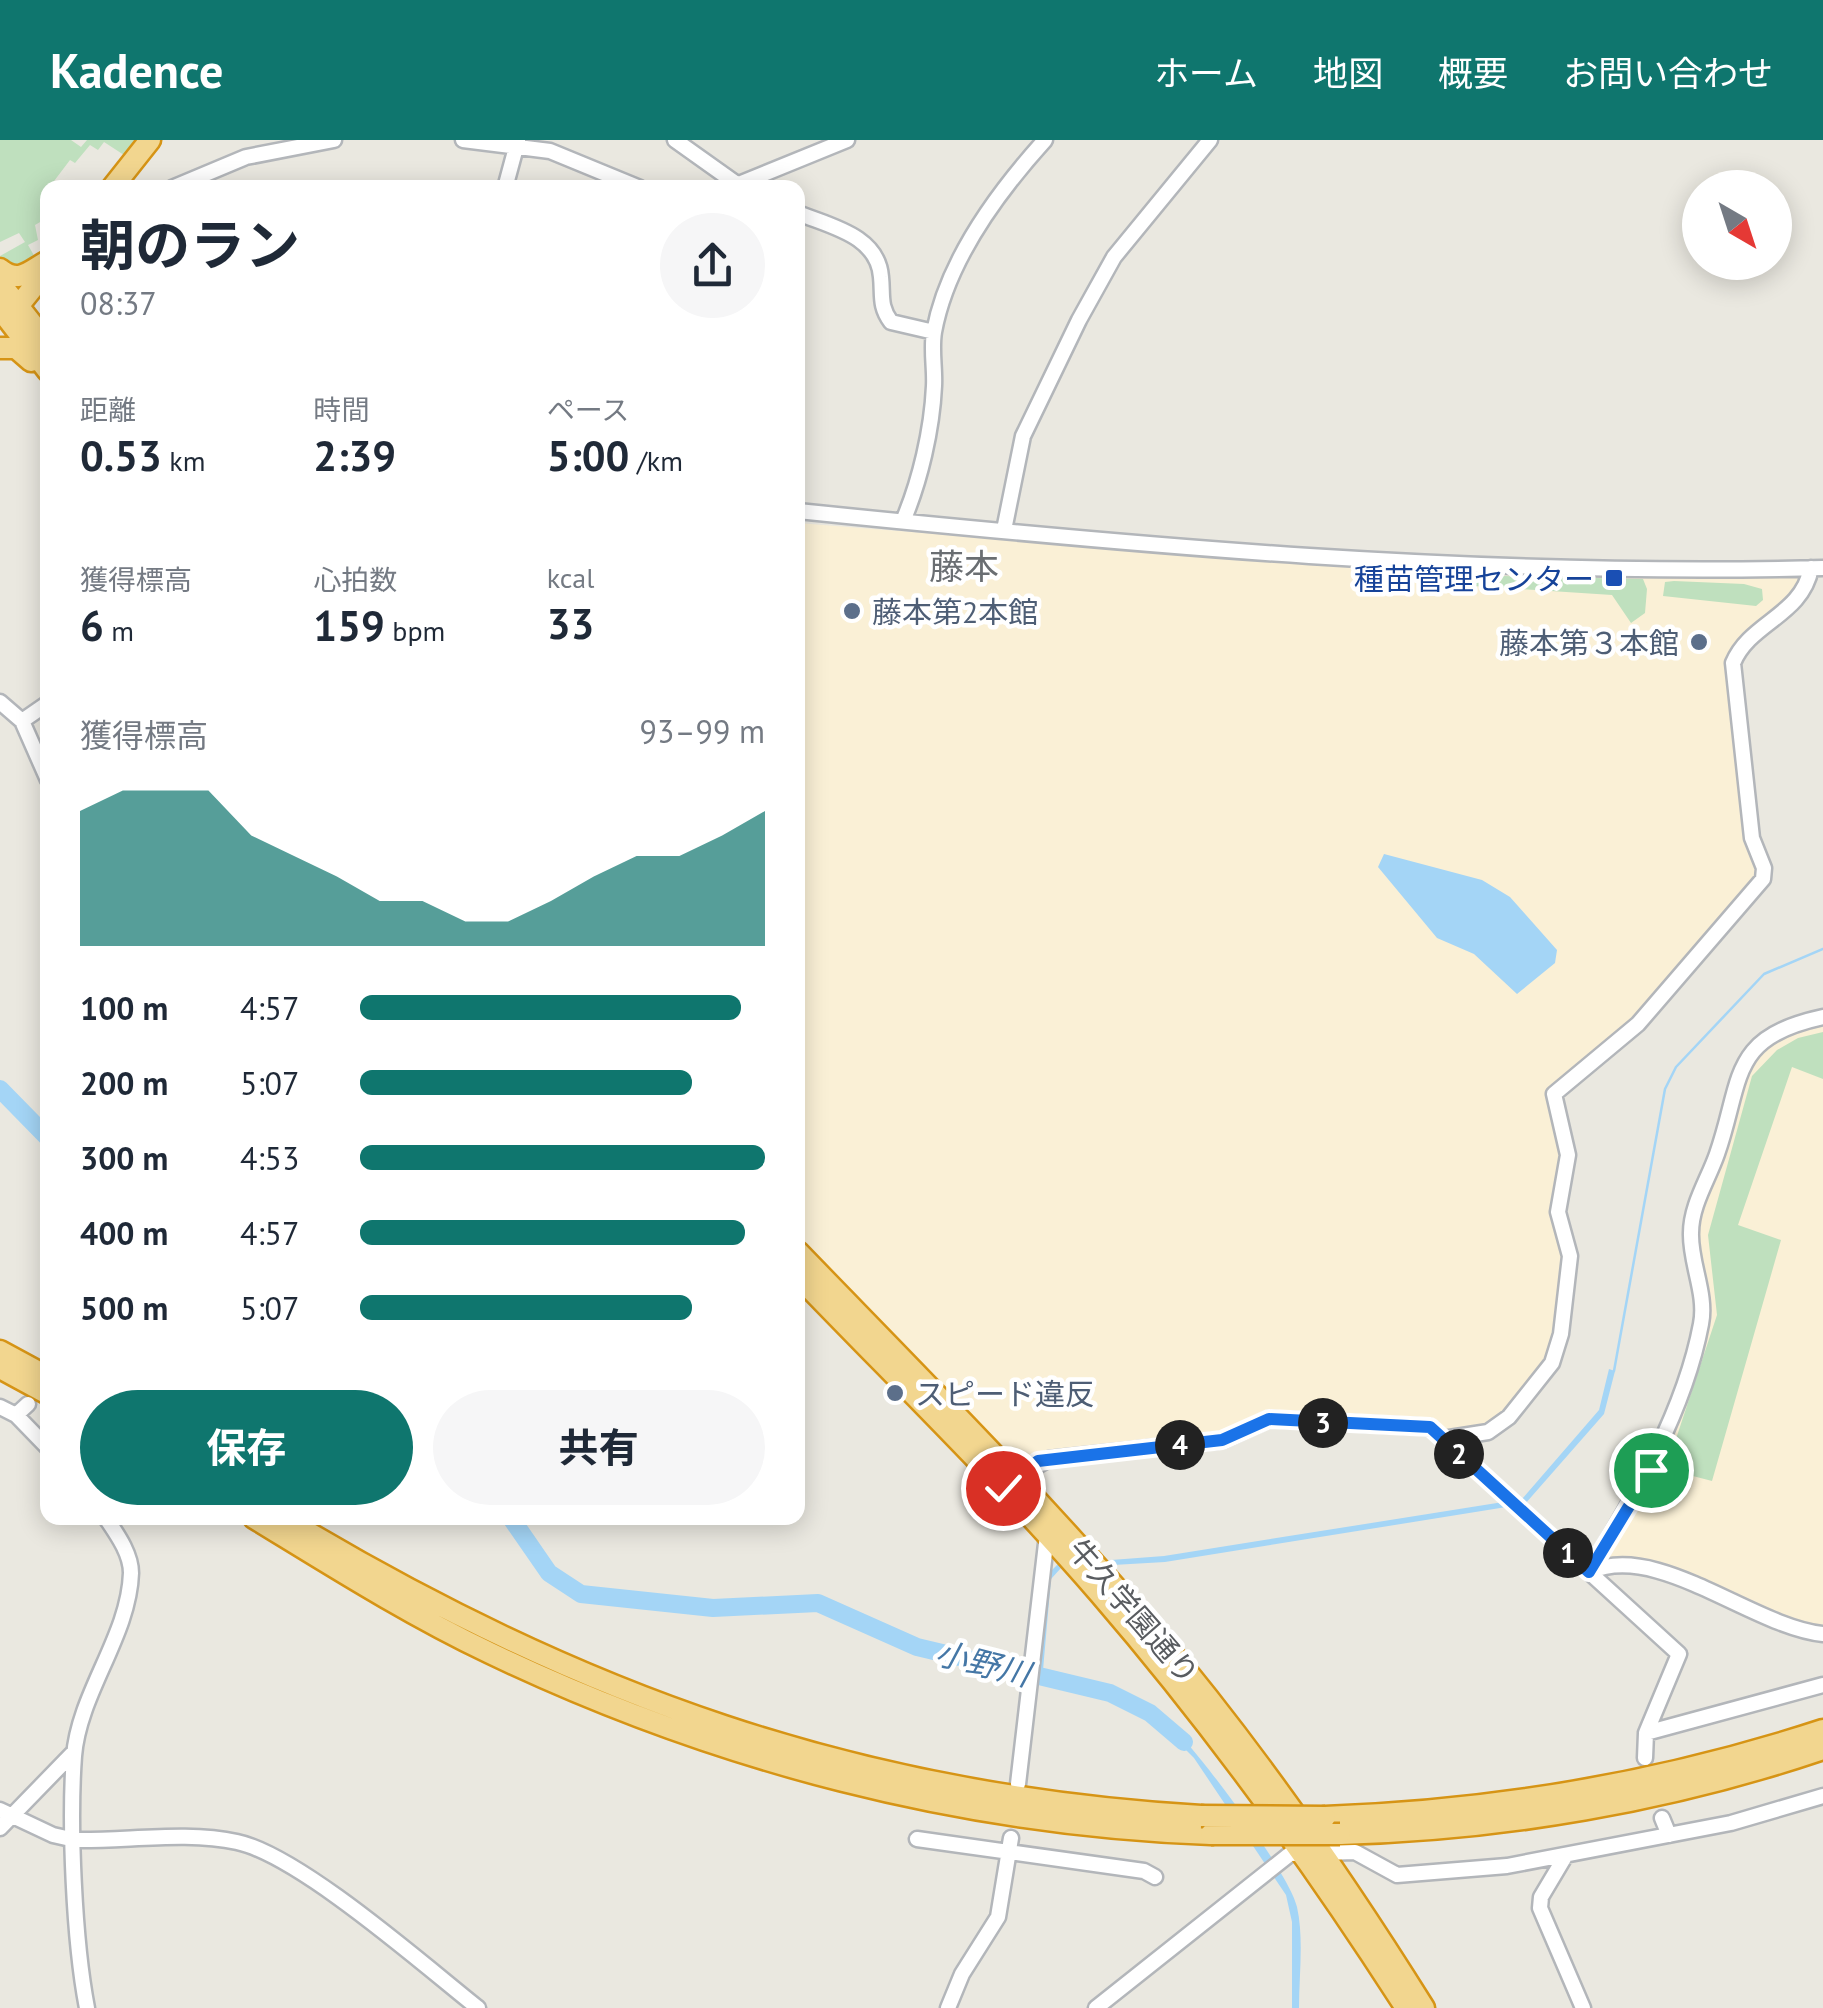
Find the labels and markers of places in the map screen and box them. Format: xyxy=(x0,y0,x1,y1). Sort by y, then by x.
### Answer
place label: 種苗管理センター xyxy=(1354,559,1594,598)
marker: 種苗管理センター xyxy=(1603,567,1625,589)
place label: 藤本第2本館 xyxy=(872,592,1038,631)
marker: 藤本第2本館 xyxy=(841,600,863,622)
place label: 藤本第３本館 xyxy=(1499,623,1679,662)
marker: 藤本第３本館 xyxy=(1688,631,1710,653)
place label: スピード違反 xyxy=(915,1374,1095,1413)
marker: スピード違反 xyxy=(884,1382,906,1404)
pin: 3 xyxy=(1298,1398,1348,1448)
pin: 4 xyxy=(1155,1420,1205,1470)
pin xyxy=(1609,1428,1694,1513)
pin: 2 xyxy=(1434,1429,1484,1479)
pin xyxy=(961,1446,1046,1531)
pin: 1 xyxy=(1543,1528,1593,1578)

